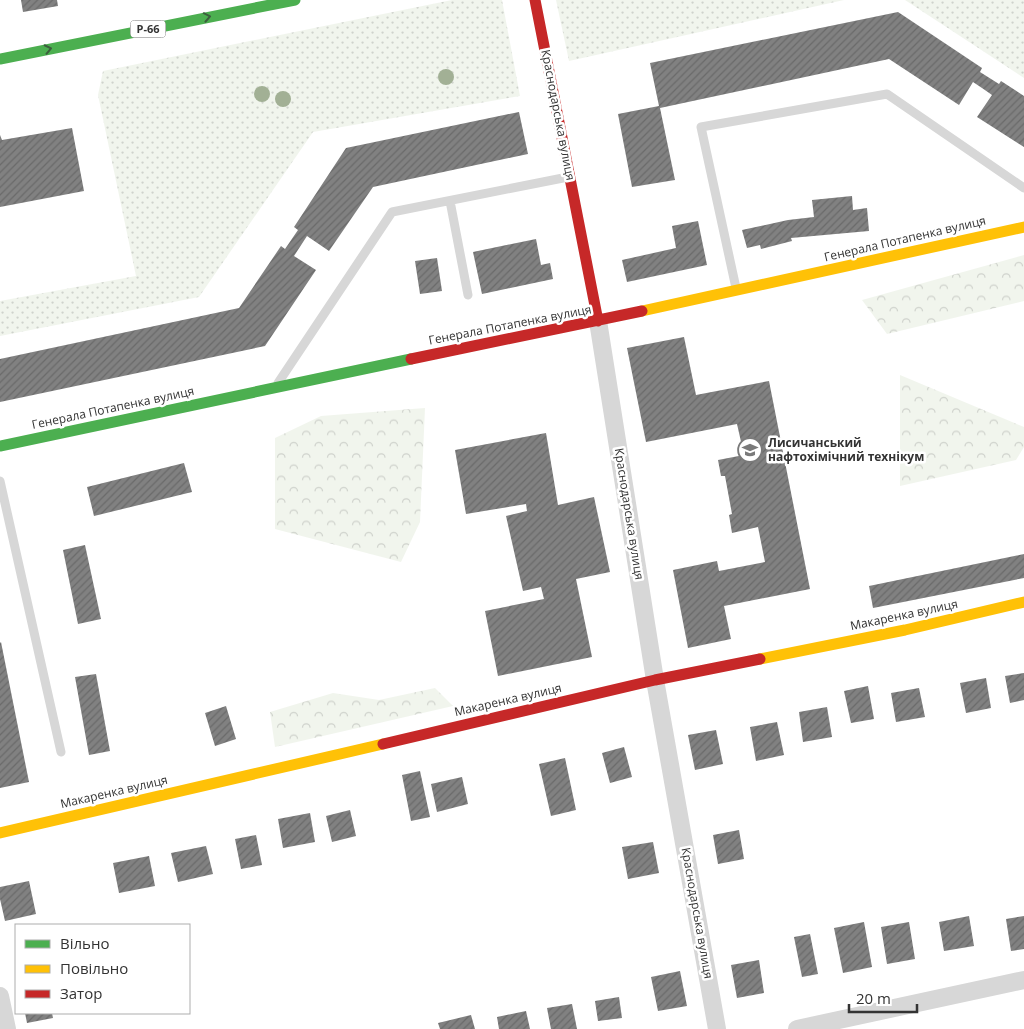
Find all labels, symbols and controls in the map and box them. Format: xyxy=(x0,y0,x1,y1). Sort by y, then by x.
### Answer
one-way arrow xyxy=(203,13,212,23)
road number: Р-66 xyxy=(130,20,166,38)
one-way arrow xyxy=(43,44,52,55)
street label: Краснодарська вулиця xyxy=(537,48,580,182)
street label: Генерала Потапенка вулиця xyxy=(822,212,987,265)
street label: Генерала Потапенка вулиця xyxy=(427,300,593,349)
street label: Генерала Потапенка вулиця xyxy=(30,382,196,433)
place label: Лисичанський нафтохімічний технікум xyxy=(768,434,924,465)
school or university icon: Лисичанський нафтохімічний технікум xyxy=(737,437,763,463)
street label: Краснодарська вулиця xyxy=(611,447,648,581)
street label: Макаренка вулиця xyxy=(849,595,959,634)
street label: Макаренка вулиця xyxy=(453,679,563,720)
street label: Макаренка вулиця xyxy=(59,771,169,812)
street label: Краснодарська вулиця xyxy=(678,846,717,980)
legend xyxy=(15,924,190,1014)
text: Вільно xyxy=(60,933,109,953)
text: Повільно xyxy=(60,958,128,978)
scale bar xyxy=(849,982,916,1014)
text: Затор xyxy=(60,983,102,1003)
text: 20 m xyxy=(856,988,891,1008)

